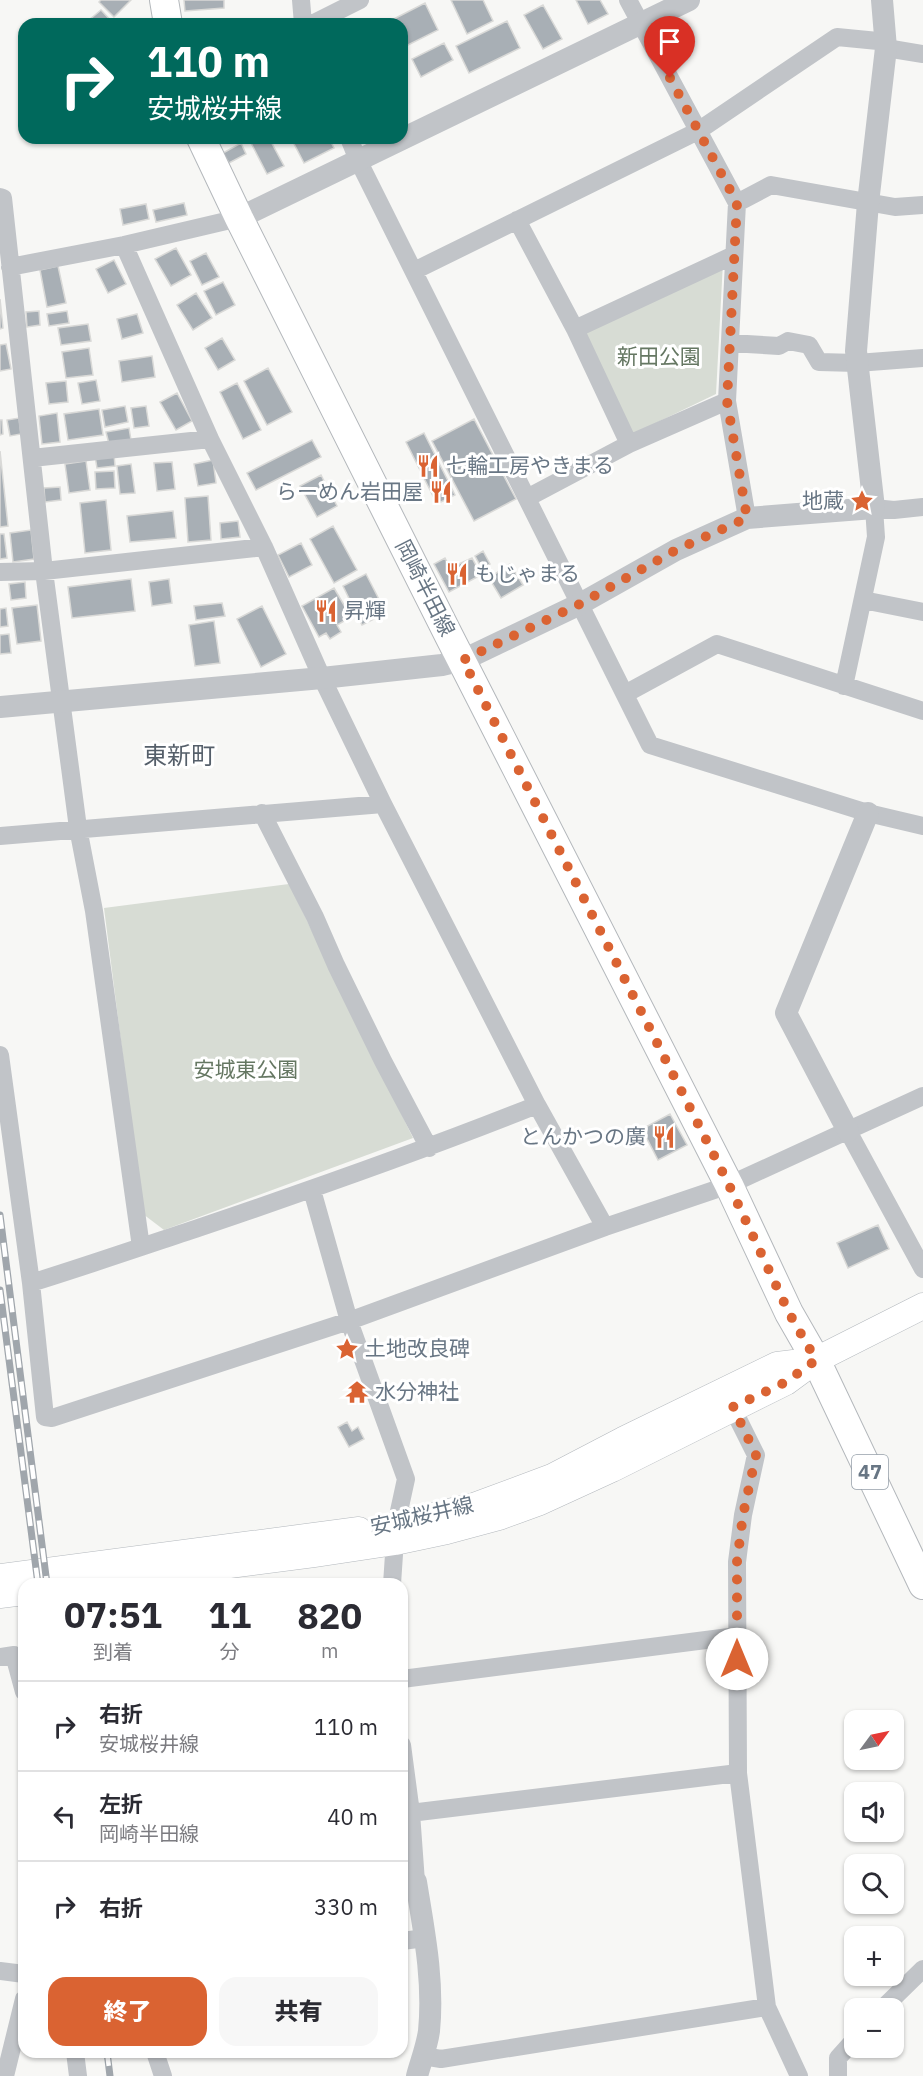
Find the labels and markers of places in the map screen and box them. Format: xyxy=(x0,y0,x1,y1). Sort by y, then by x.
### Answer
pin xyxy=(644,16,695,78)
place label: 七輪工房やきまる xyxy=(446,451,614,479)
restaurant icon: 七輪工房やきまる xyxy=(415,453,441,479)
place label: らーめん岩田屋 xyxy=(276,477,423,505)
restaurant icon: らーめん岩田屋 xyxy=(428,479,454,505)
place label: 地蔵 xyxy=(802,486,844,514)
place icon: 地蔵 xyxy=(849,488,875,514)
place label: もじゃまる xyxy=(475,559,580,587)
restaurant icon: もじゃまる xyxy=(444,561,470,587)
place label: 昇輝 xyxy=(344,596,386,624)
restaurant icon: 昇輝 xyxy=(313,598,339,624)
place label: とんかつの廣 xyxy=(520,1122,646,1150)
restaurant icon: とんかつの廣 xyxy=(651,1124,677,1150)
place label: 土地改良碑 xyxy=(365,1334,470,1362)
place icon: 土地改良碑 xyxy=(334,1336,360,1362)
place label: 水分神社 xyxy=(375,1377,459,1405)
temple icon: 水分神社 xyxy=(344,1379,370,1405)

